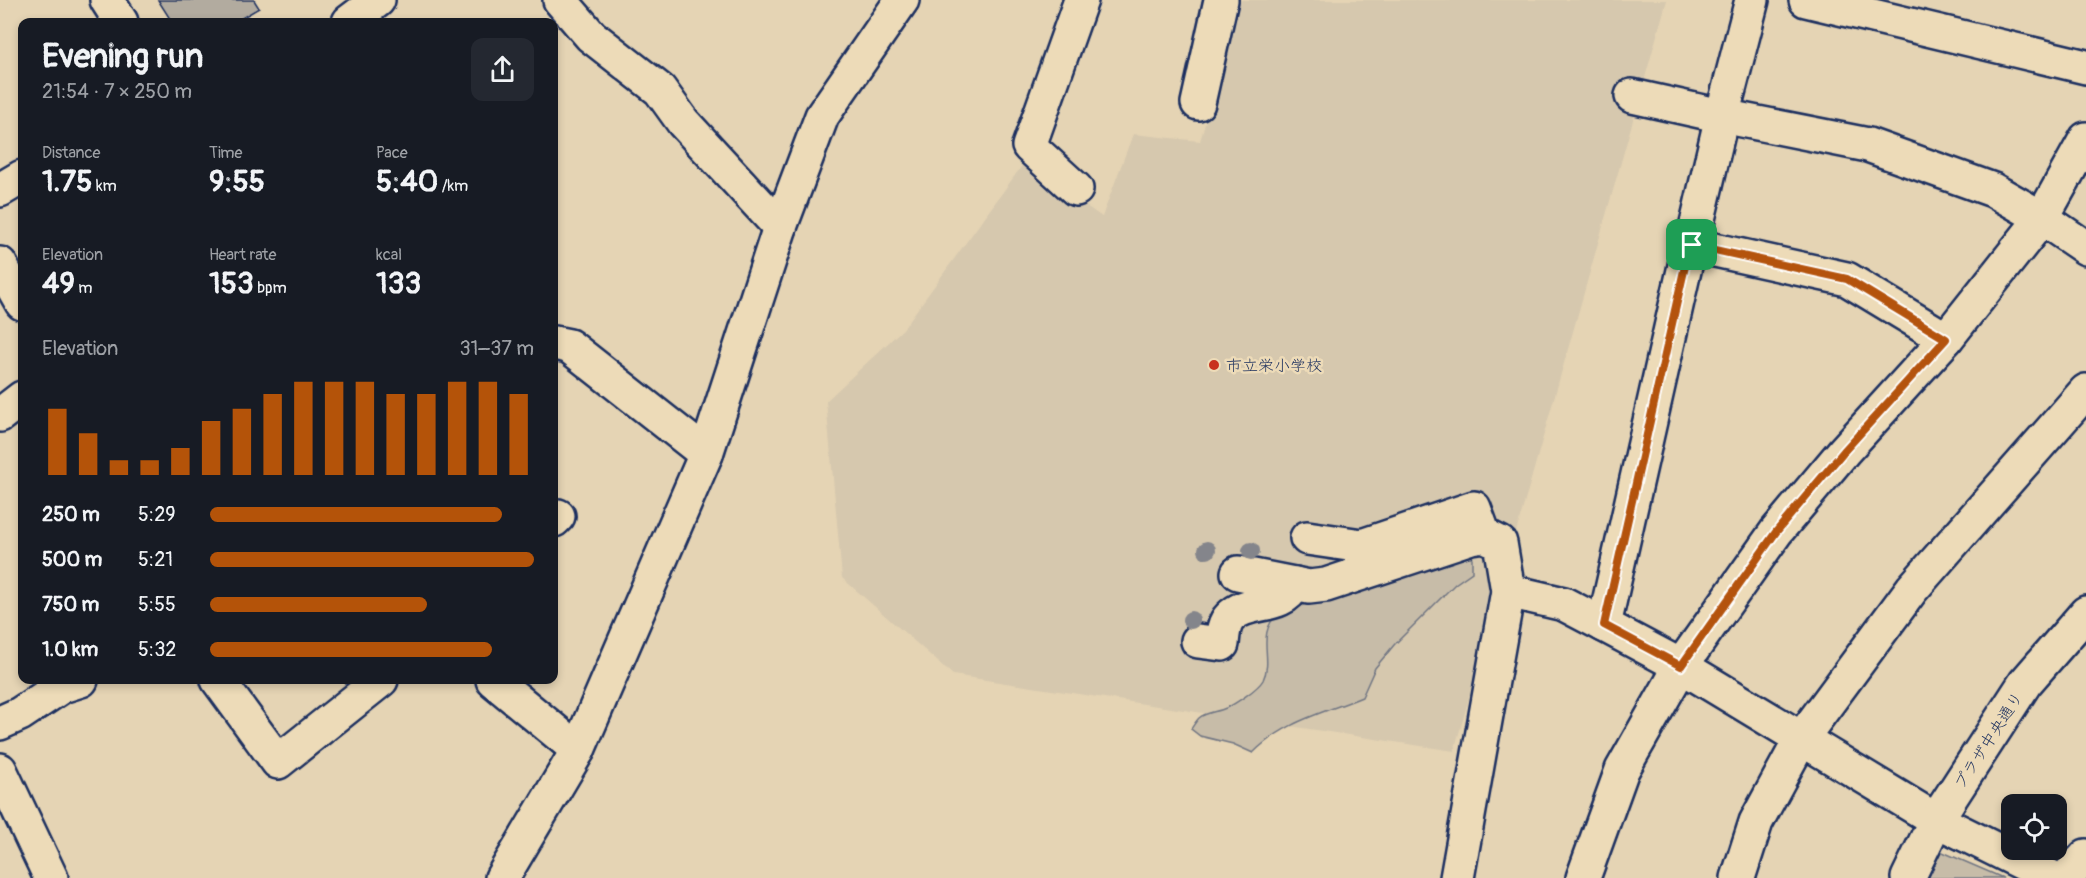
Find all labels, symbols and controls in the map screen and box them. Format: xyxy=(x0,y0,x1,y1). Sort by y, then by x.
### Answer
text: Evening run xyxy=(42,36,203,77)
button: share xyxy=(471,38,534,101)
text: 21:54 · 7 × 250 m xyxy=(42,79,192,104)
text: Distance xyxy=(42,143,101,163)
text: Time xyxy=(209,143,242,163)
text: Pace xyxy=(376,143,408,163)
text: 1.75 xyxy=(42,163,92,200)
text: 9:55 xyxy=(209,163,265,200)
text: 5:40 xyxy=(376,163,438,200)
text: km xyxy=(92,176,117,196)
text: /km xyxy=(438,176,468,196)
pin xyxy=(1666,219,1717,270)
icon: arrive xyxy=(1675,228,1708,261)
text: Elevation xyxy=(42,245,103,265)
text: Heart rate xyxy=(209,245,276,265)
text: kcal xyxy=(376,245,402,265)
text: 49 xyxy=(42,265,75,302)
text: 153 xyxy=(209,265,254,302)
text: 133 xyxy=(376,265,421,302)
text: m xyxy=(75,278,93,298)
text: bpm xyxy=(254,278,287,298)
text: Elevation xyxy=(42,336,118,361)
text: 31–37 m xyxy=(459,336,534,361)
place label: 市立栄小学校 xyxy=(1226,356,1322,376)
marker: 市立栄小学校 xyxy=(1207,358,1221,372)
text: 250 m xyxy=(42,502,100,527)
text: 5:29 xyxy=(138,502,176,527)
text: 500 m xyxy=(42,547,102,572)
text: 5:21 xyxy=(138,547,173,572)
text: 750 m xyxy=(42,592,99,617)
text: 5:55 xyxy=(138,592,176,617)
text: 1.0 km xyxy=(42,637,98,662)
text: 5:32 xyxy=(138,637,177,662)
street label: プラザ中央通り xyxy=(1950,688,2028,793)
map controls xyxy=(2001,794,2067,860)
button: locate xyxy=(2001,794,2067,860)

